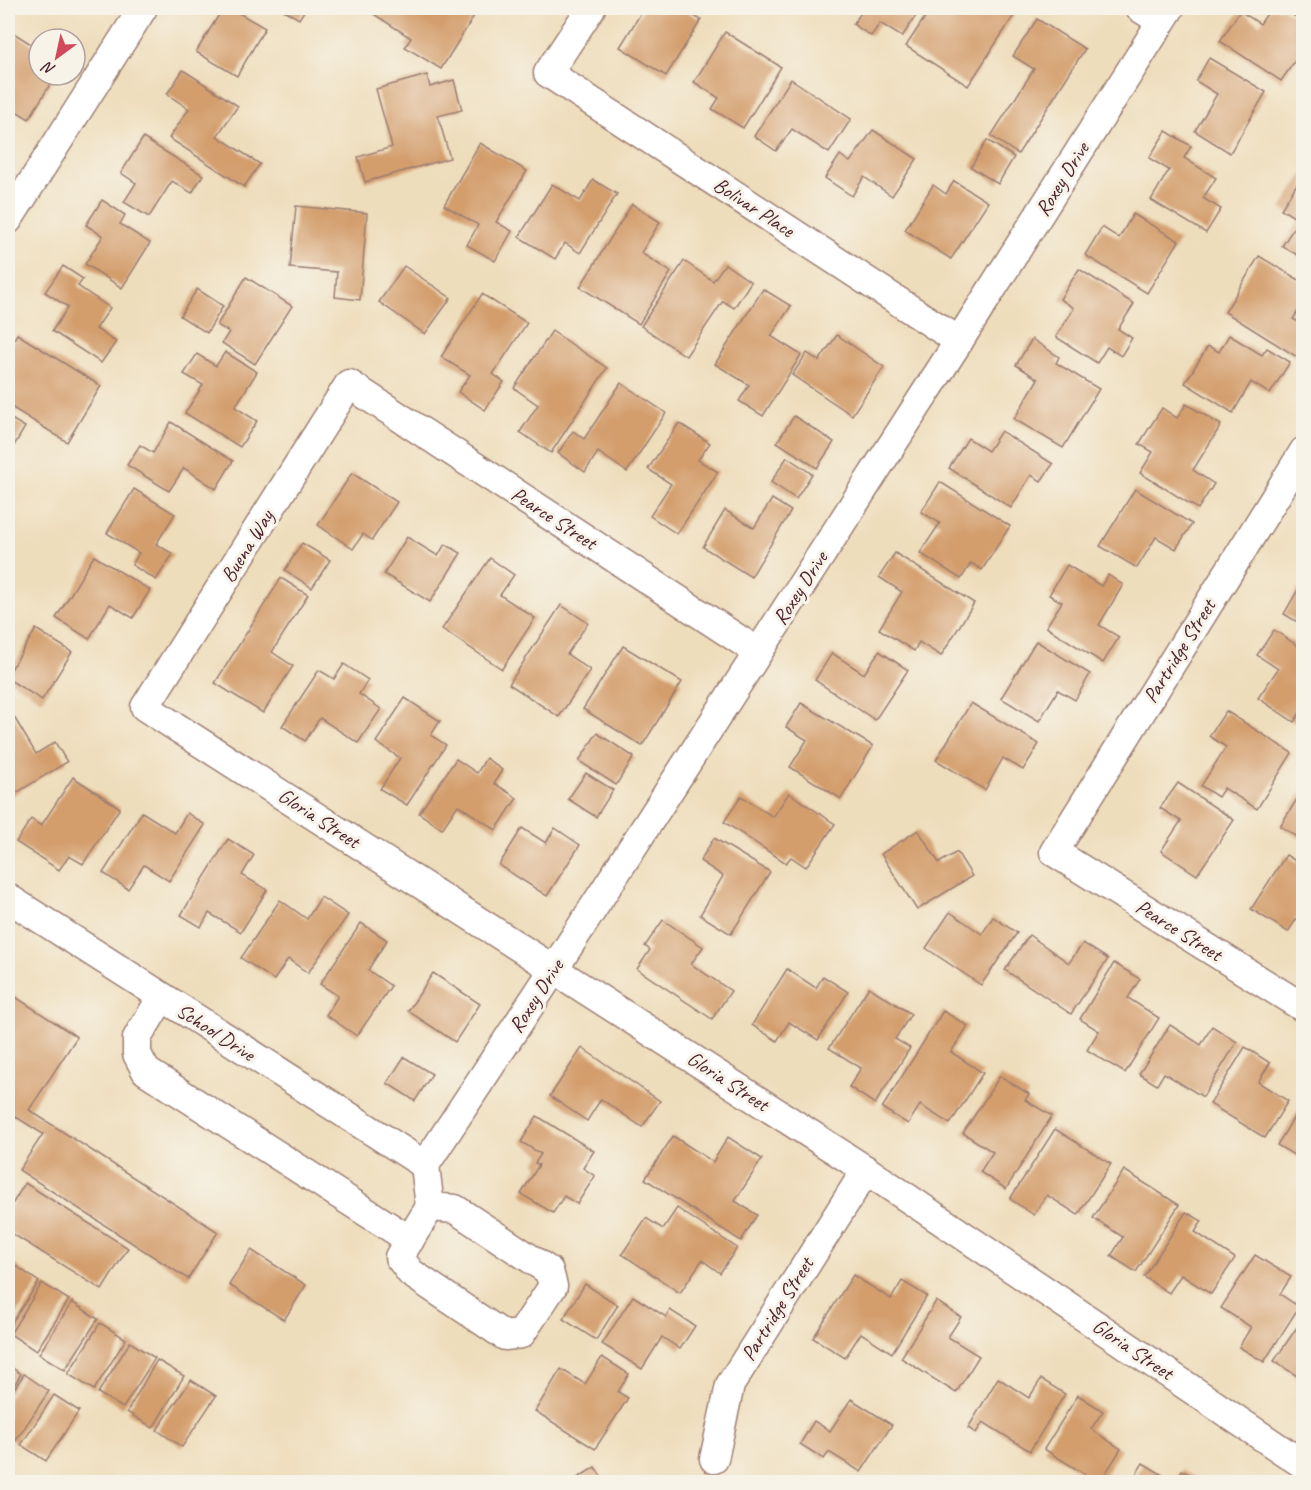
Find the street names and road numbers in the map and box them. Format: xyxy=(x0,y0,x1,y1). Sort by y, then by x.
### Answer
street label: Roxey Drive xyxy=(1029,135,1096,221)
street label: Bolivar Place xyxy=(709,171,800,243)
street label: Pearce Street xyxy=(506,481,603,556)
street label: Buena Way xyxy=(215,504,280,587)
street label: Roxey Drive xyxy=(767,545,834,630)
street label: Partridge Street xyxy=(1137,593,1222,708)
street label: Gloria Street xyxy=(273,782,366,855)
street label: Pearce Street xyxy=(1131,893,1229,968)
street label: Roxey Drive xyxy=(503,953,570,1038)
street label: School Drive xyxy=(172,997,262,1068)
street label: Gloria Street xyxy=(682,1045,775,1118)
street label: Partridge Street xyxy=(735,1251,820,1366)
street label: Gloria Street xyxy=(1088,1313,1180,1387)

